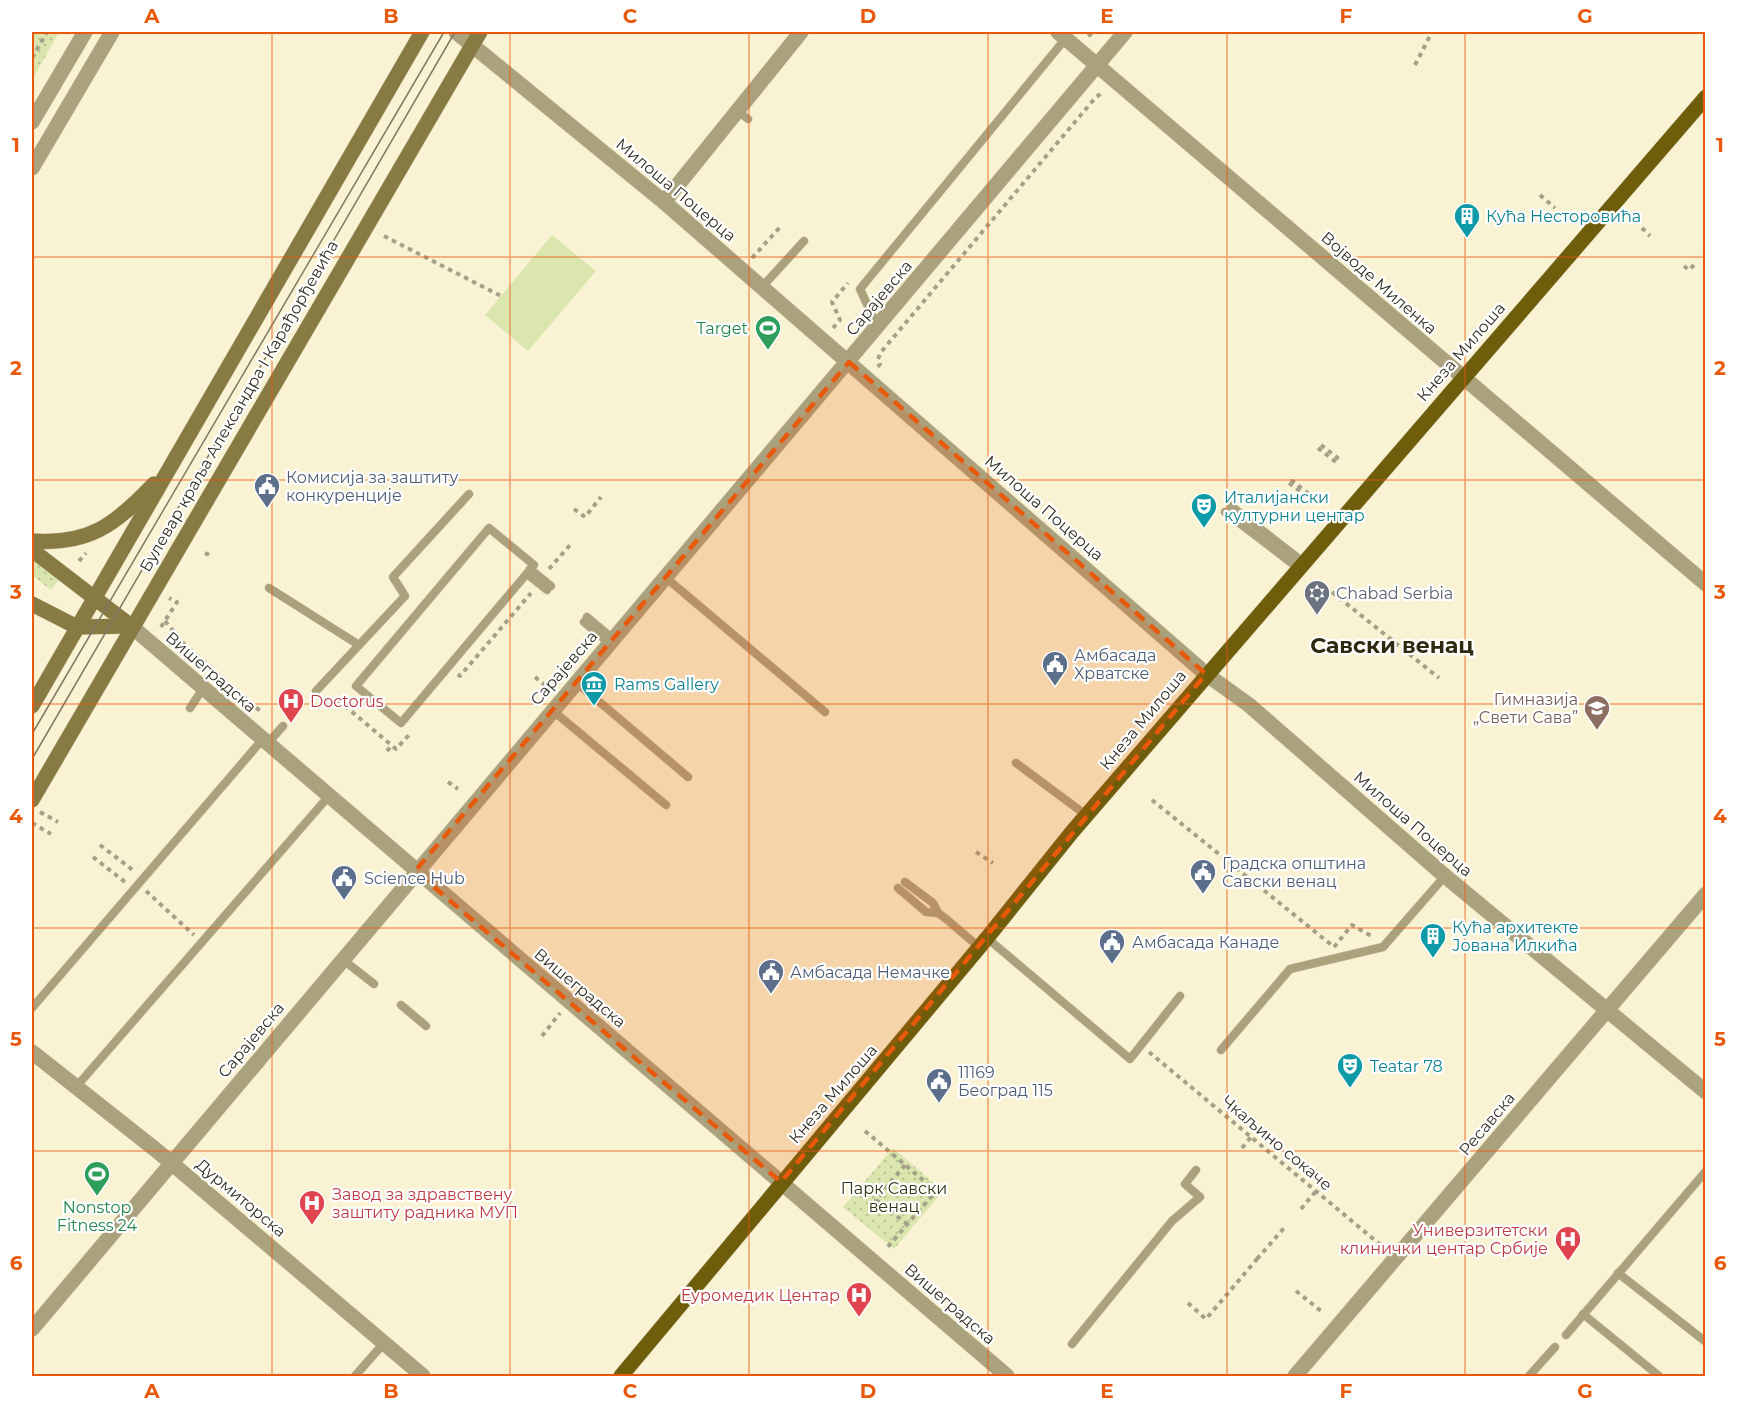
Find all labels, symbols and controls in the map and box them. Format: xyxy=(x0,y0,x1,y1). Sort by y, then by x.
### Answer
text: A xyxy=(143,4,160,28)
text: B xyxy=(383,4,399,28)
text: C xyxy=(623,4,638,28)
text: D xyxy=(860,4,876,28)
text: E xyxy=(1100,4,1114,28)
text: F xyxy=(1340,4,1353,28)
text: G xyxy=(1577,4,1593,28)
text: 1 xyxy=(12,133,20,157)
text: 1 xyxy=(1716,133,1724,157)
street label: Милоша Поцерца xyxy=(612,134,740,246)
building icon: Кућа Несторовића xyxy=(1452,201,1482,239)
place label: Кућа Несторовића xyxy=(1486,207,1641,226)
street label: Војводе Миленка xyxy=(1317,228,1441,338)
street label: Булевар краља Александра I Карађорђевића xyxy=(136,237,342,575)
street label: Сарајевска xyxy=(842,257,916,339)
street label: Кнеза Милоша xyxy=(1413,299,1509,405)
sports icon: Target xyxy=(753,313,783,351)
place label: Target xyxy=(697,319,748,338)
text: 2 xyxy=(10,356,22,380)
text: 2 xyxy=(1714,356,1726,380)
street label: Милоша Поцерца xyxy=(981,451,1107,565)
place label: Комисија за заштиту конкуренције xyxy=(286,468,458,505)
public building icon: Комисија за заштиту конкуренције xyxy=(252,471,282,509)
place label: Италијански културни центар xyxy=(1224,488,1365,525)
theatre icon: Италијански културни центар xyxy=(1189,491,1219,529)
synagogue icon: Chabad Serbia xyxy=(1302,578,1332,616)
text: 3 xyxy=(9,580,22,604)
text: 3 xyxy=(1713,580,1726,604)
place label: Chabad Serbia xyxy=(1336,584,1453,603)
street label: Сарајевска xyxy=(527,627,601,709)
street label: Вишеградска xyxy=(162,628,260,716)
district label: Савски венац xyxy=(1310,632,1474,659)
place label: Амбасада Хрватске xyxy=(1074,646,1156,683)
public building icon: Амбасада Хрватске xyxy=(1040,649,1070,687)
street label: Кнеза Милоша xyxy=(1096,666,1190,774)
museum icon: Rams Gallery xyxy=(579,669,609,707)
place label: Rams Gallery xyxy=(614,675,719,694)
hospital icon: Doctorus xyxy=(276,686,306,724)
place label: Гимназија „Свети Сава” xyxy=(1473,690,1578,727)
place label: Doctorus xyxy=(310,692,384,711)
school or university icon: Гимназија „Свети Сава” xyxy=(1582,693,1612,731)
street label: Милоша Поцерца xyxy=(1350,767,1476,881)
text: 4 xyxy=(9,804,23,828)
text: 4 xyxy=(1713,804,1727,828)
place label: Градска општина Савски венац xyxy=(1222,854,1366,891)
public building icon: Градска општина Савски венац xyxy=(1188,857,1218,895)
public building icon: Science Hub xyxy=(329,863,359,901)
place label: Science Hub xyxy=(364,869,465,888)
place label: Кућа архитекте Јована Илкића xyxy=(1452,918,1579,955)
building icon: Кућа архитекте Јована Илкића xyxy=(1418,921,1448,959)
public building icon: Амбасада Канаде xyxy=(1097,927,1127,965)
place label: Амбасада Канаде xyxy=(1132,933,1279,952)
street label: Вишеградска xyxy=(530,944,630,1032)
public building icon: Амбасада Немачке xyxy=(756,957,786,995)
place label: Амбасада Немачке xyxy=(790,963,950,982)
street label: Сарајевска xyxy=(214,999,288,1081)
text: 5 xyxy=(10,1027,22,1051)
text: 5 xyxy=(1714,1027,1726,1051)
street label: Кнеза Милоша xyxy=(785,1041,881,1147)
theatre icon: Teatar 78 xyxy=(1335,1051,1365,1089)
place label: Teatar 78 xyxy=(1370,1057,1443,1076)
place label: 11169 Београд 115 xyxy=(958,1063,1053,1100)
public building icon: 11169 Београд 115 xyxy=(924,1066,954,1104)
street label: Ресавска xyxy=(1455,1089,1519,1159)
street label: Чкаљино сокаче xyxy=(1218,1091,1336,1195)
street label: Дурмиторска xyxy=(192,1155,290,1241)
sports icon: Nonstop Fitness 24 xyxy=(82,1159,112,1197)
park label: Парк Савски венац xyxy=(841,1179,947,1216)
place label: Завод за здравствену заштиту радника МУП xyxy=(332,1185,518,1222)
hospital icon: Завод за здравствену заштиту радника МУП xyxy=(297,1188,327,1226)
place label: Nonstop Fitness 24 xyxy=(57,1198,138,1235)
place label: Универзитетски клинички центар Србије xyxy=(1340,1221,1548,1258)
hospital icon: Универзитетски клинички центар Србије xyxy=(1553,1224,1583,1262)
text: 6 xyxy=(10,1251,23,1275)
text: 6 xyxy=(1714,1251,1727,1275)
street label: Вишеградска xyxy=(901,1260,999,1348)
hospital icon: Еуромедик Центар xyxy=(844,1280,874,1318)
place label: Еуромедик Центар xyxy=(681,1286,840,1305)
text: A xyxy=(143,1379,160,1403)
text: B xyxy=(383,1379,399,1403)
text: C xyxy=(623,1379,638,1403)
text: D xyxy=(860,1379,876,1403)
text: E xyxy=(1100,1379,1114,1403)
text: F xyxy=(1340,1379,1353,1403)
text: G xyxy=(1577,1379,1593,1403)

